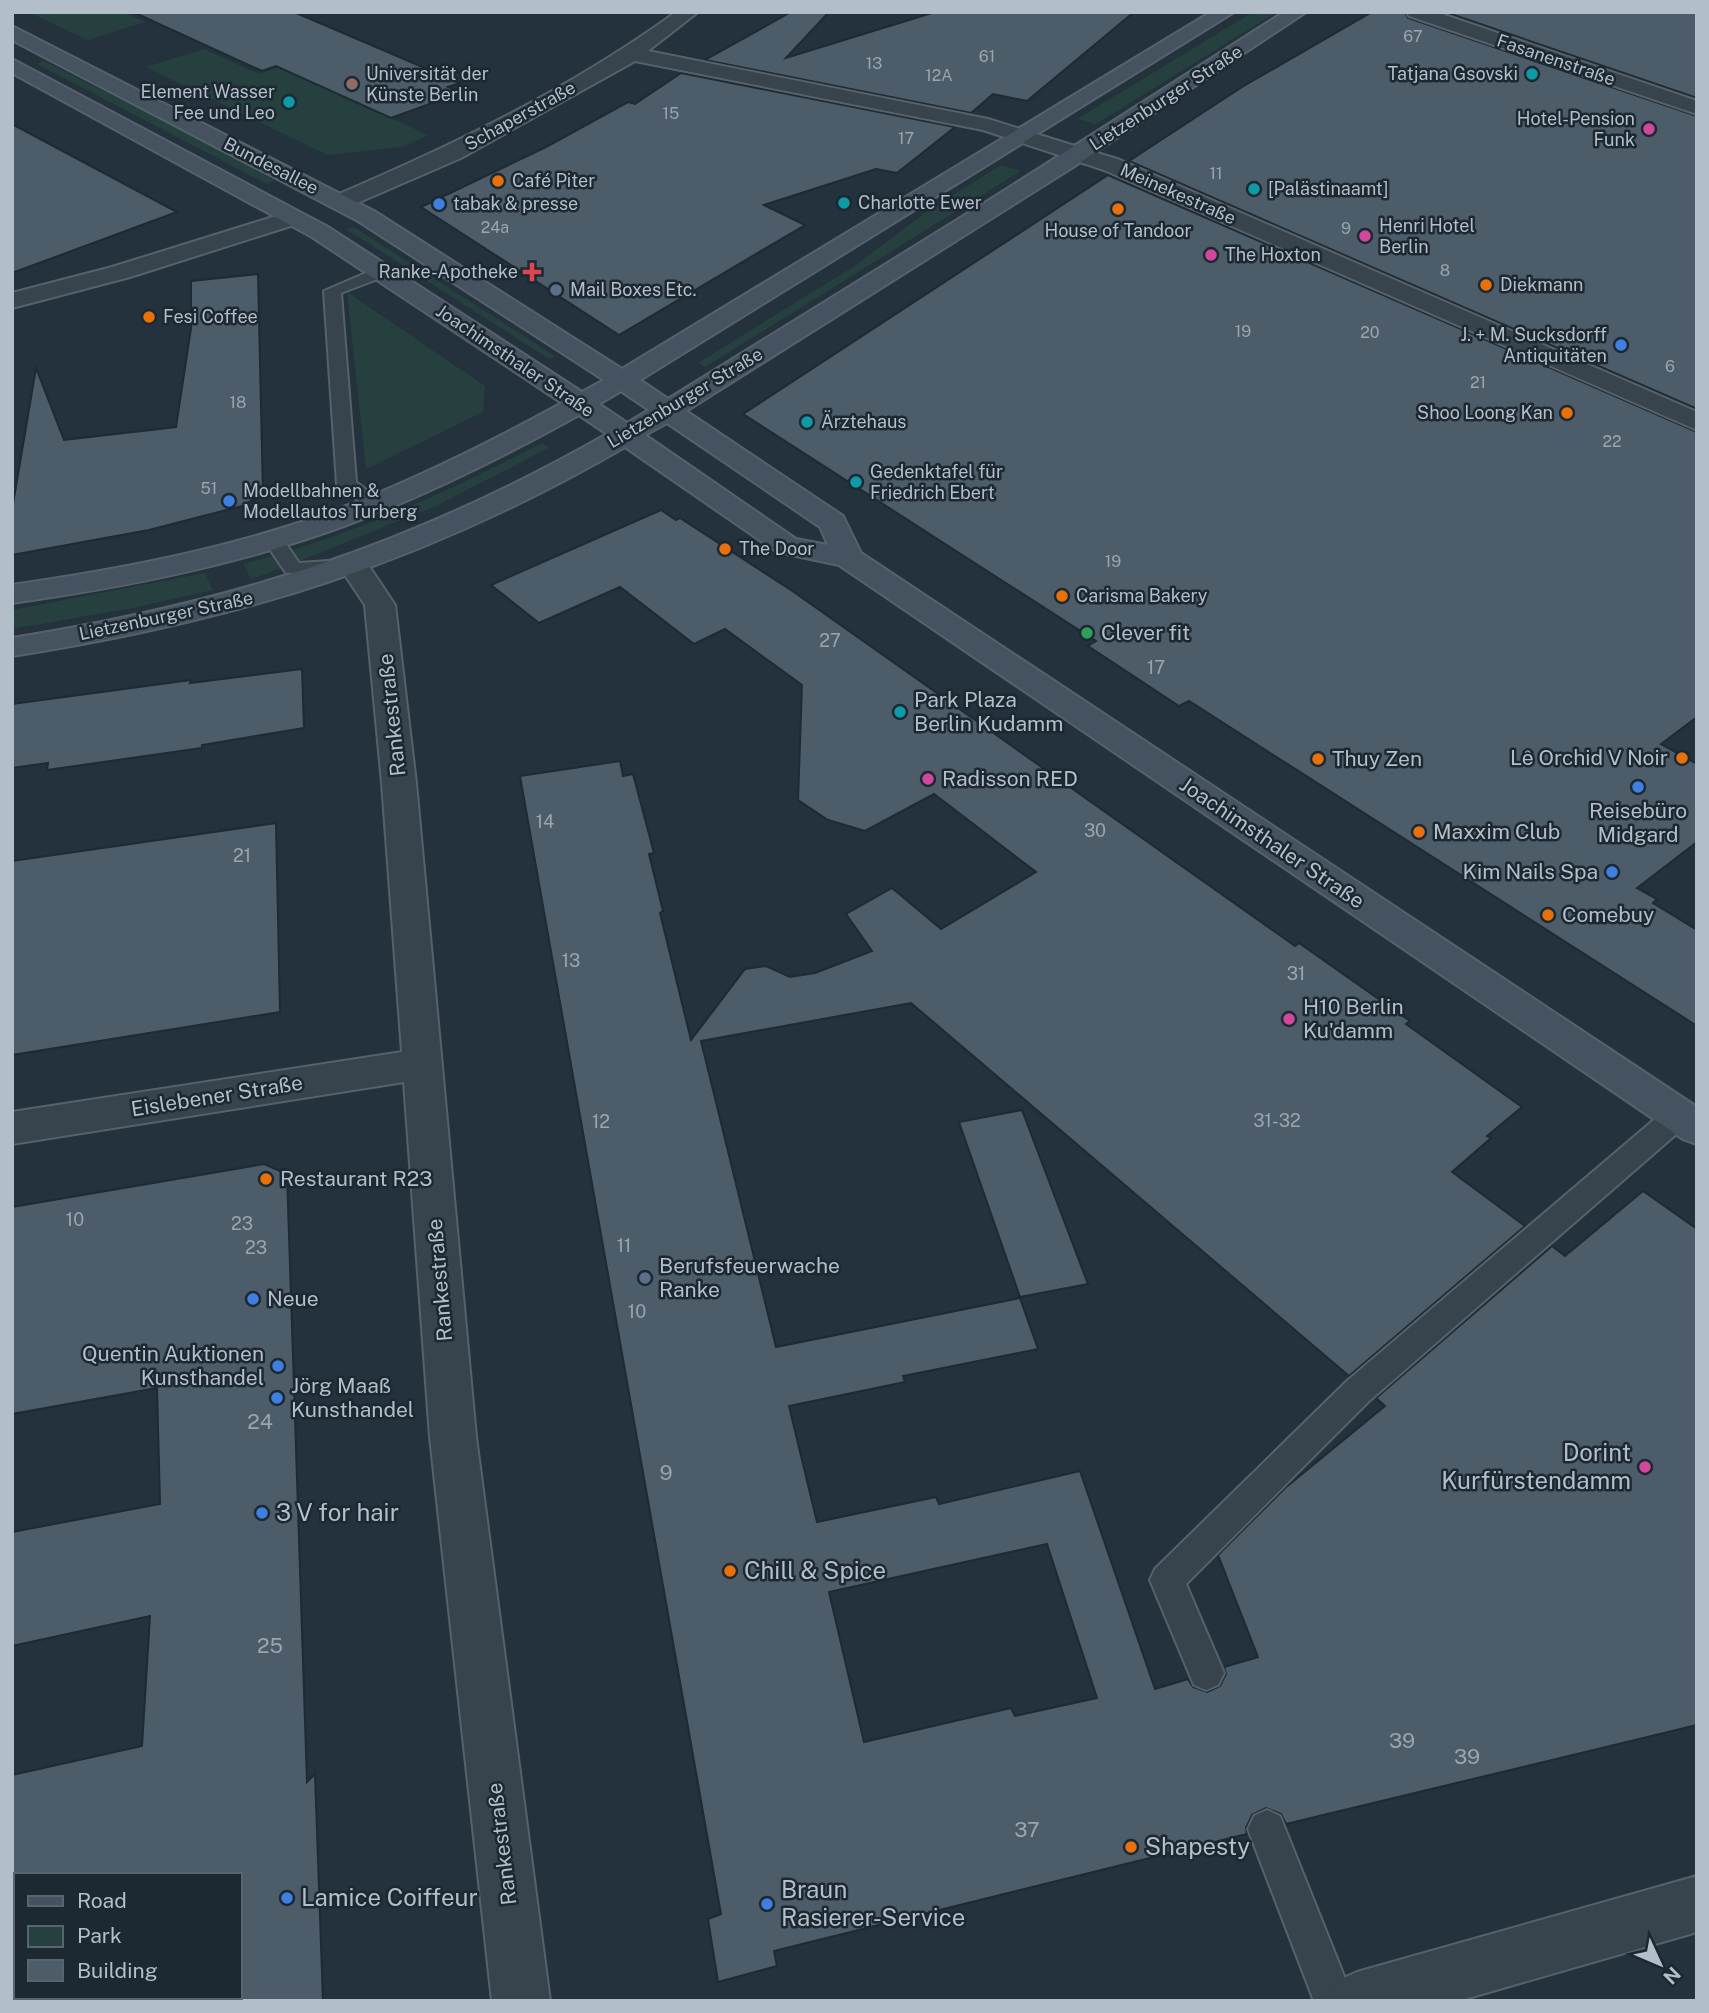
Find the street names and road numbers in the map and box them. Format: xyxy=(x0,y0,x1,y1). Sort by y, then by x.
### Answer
street label: Fasanenstraße xyxy=(1494,29,1618,90)
street label: Lietzenburger Straße xyxy=(1086,40,1246,155)
street label: Schaperstraße xyxy=(461,76,579,155)
street label: Bundesallee xyxy=(220,133,322,198)
street label: Meinekestraße xyxy=(1117,159,1239,228)
street label: Joachimsthaler Straße xyxy=(432,300,598,421)
street label: Lietzenburger Straße xyxy=(603,343,766,452)
street label: Lietzenburger Straße xyxy=(77,587,255,644)
street label: Rankestraße xyxy=(373,653,410,778)
street label: Joachimsthaler Straße xyxy=(1175,772,1369,914)
street label: Eislebener Straße xyxy=(129,1070,305,1121)
street label: Rankestraße xyxy=(422,1218,457,1342)
street label: Rankestraße xyxy=(482,1781,521,1907)

